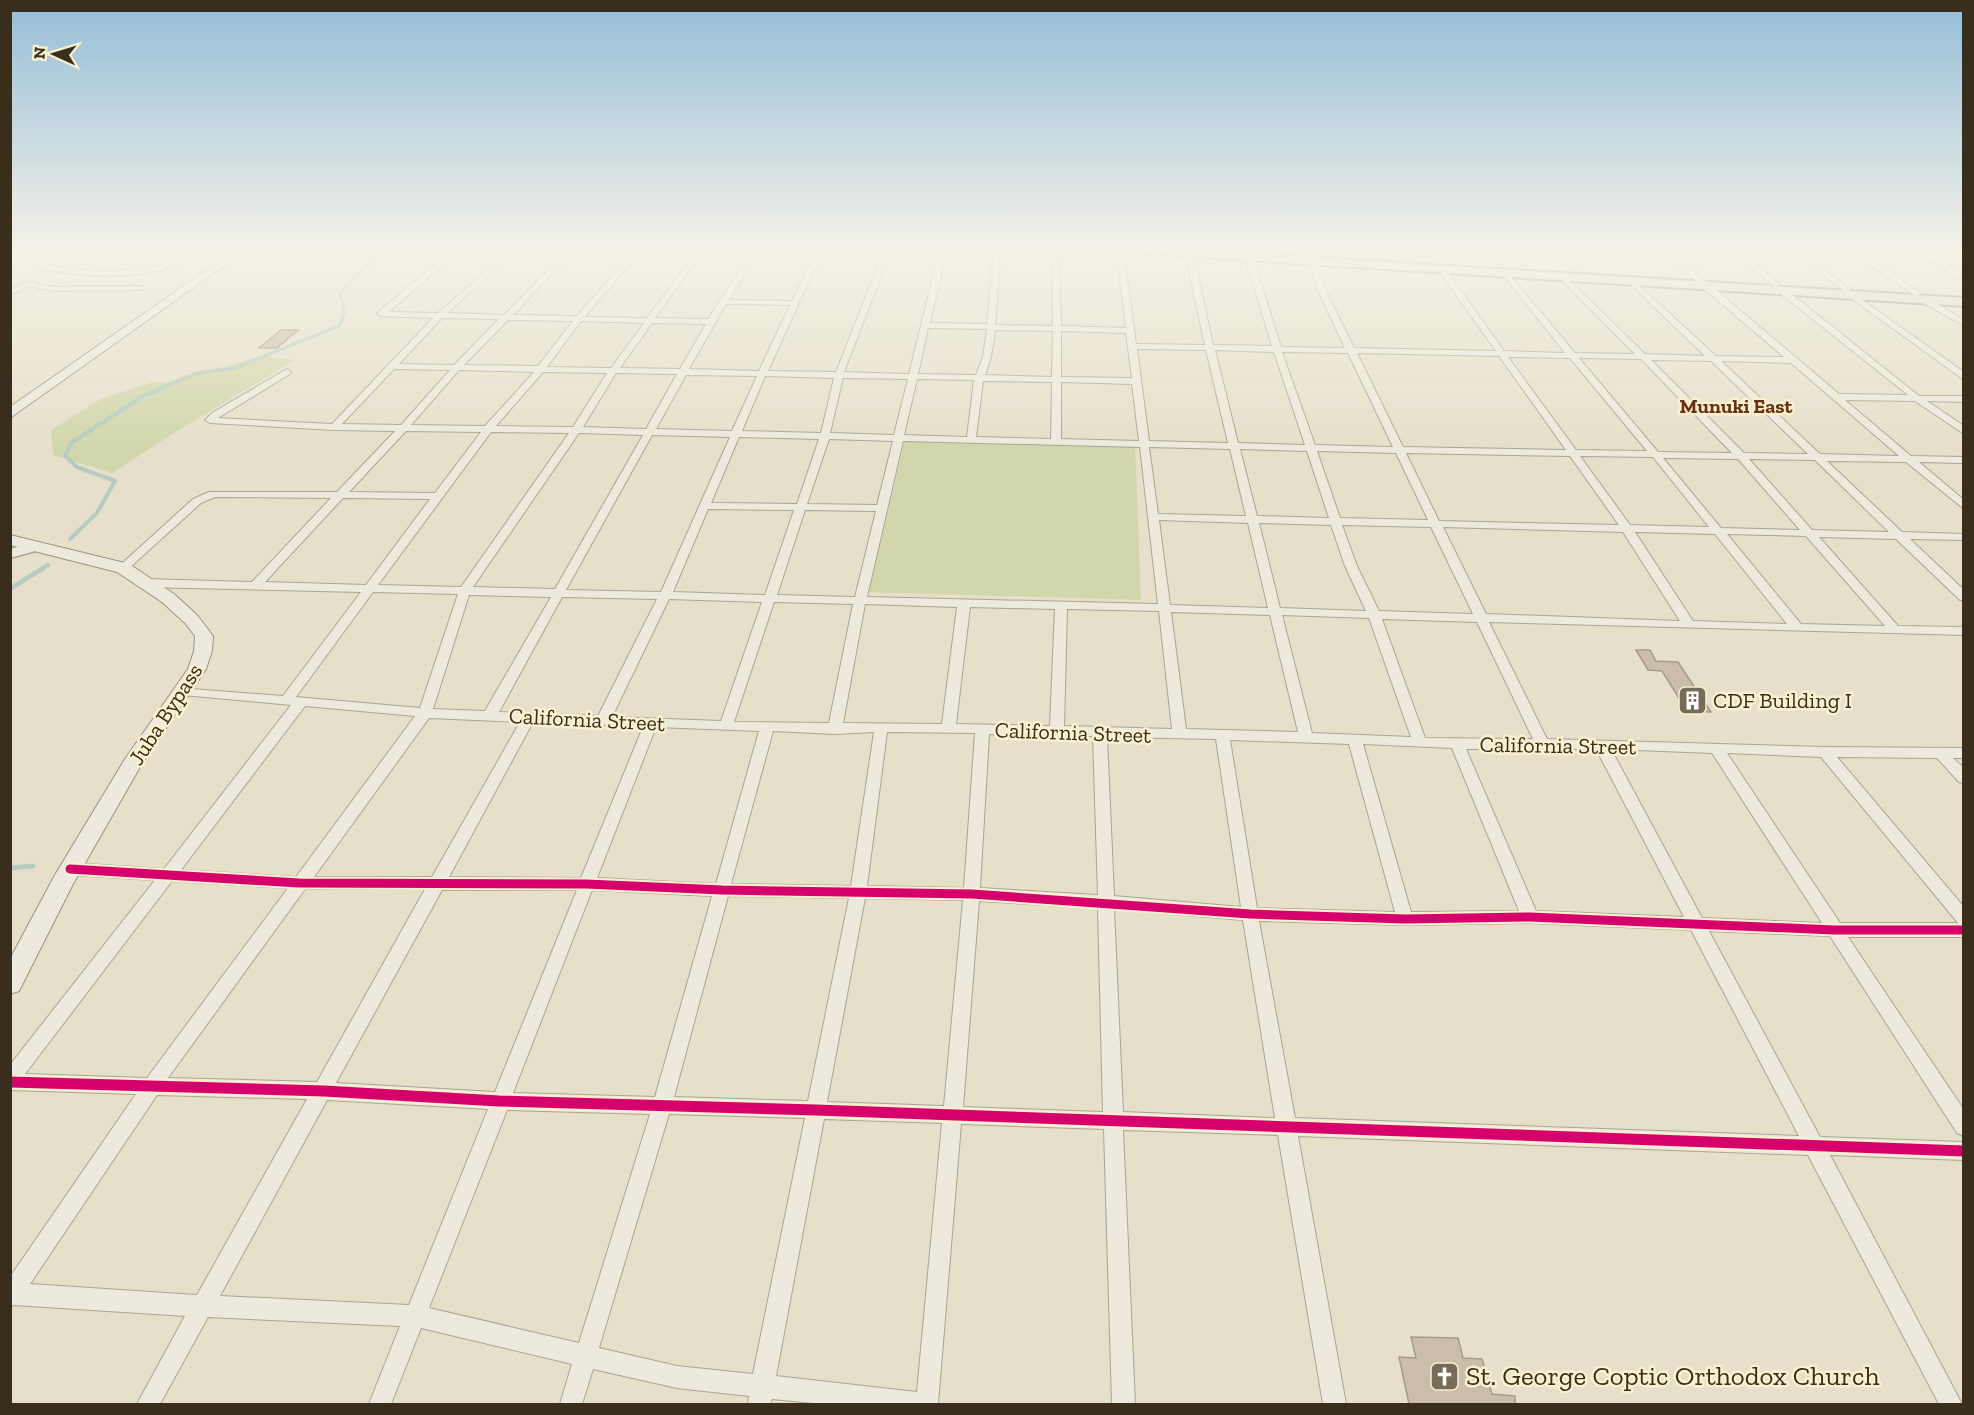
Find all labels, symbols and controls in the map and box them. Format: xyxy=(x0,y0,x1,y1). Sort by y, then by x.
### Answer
north arrow xyxy=(24,24,84,84)
text: N xyxy=(30,46,49,60)
district label: Munuki East xyxy=(1680,394,1793,418)
street label: Juba Bypass xyxy=(123,658,208,770)
building icon: CDF Building I xyxy=(1676,684,1708,716)
place label: CDF Building I xyxy=(1713,687,1852,714)
street label: California Street xyxy=(508,702,667,737)
street label: California Street xyxy=(994,716,1153,749)
street label: California Street xyxy=(1479,731,1637,760)
church icon: St. George Coptic Orthodox Church xyxy=(1429,1360,1461,1392)
place label: St. George Coptic Orthodox Church xyxy=(1466,1360,1880,1392)

